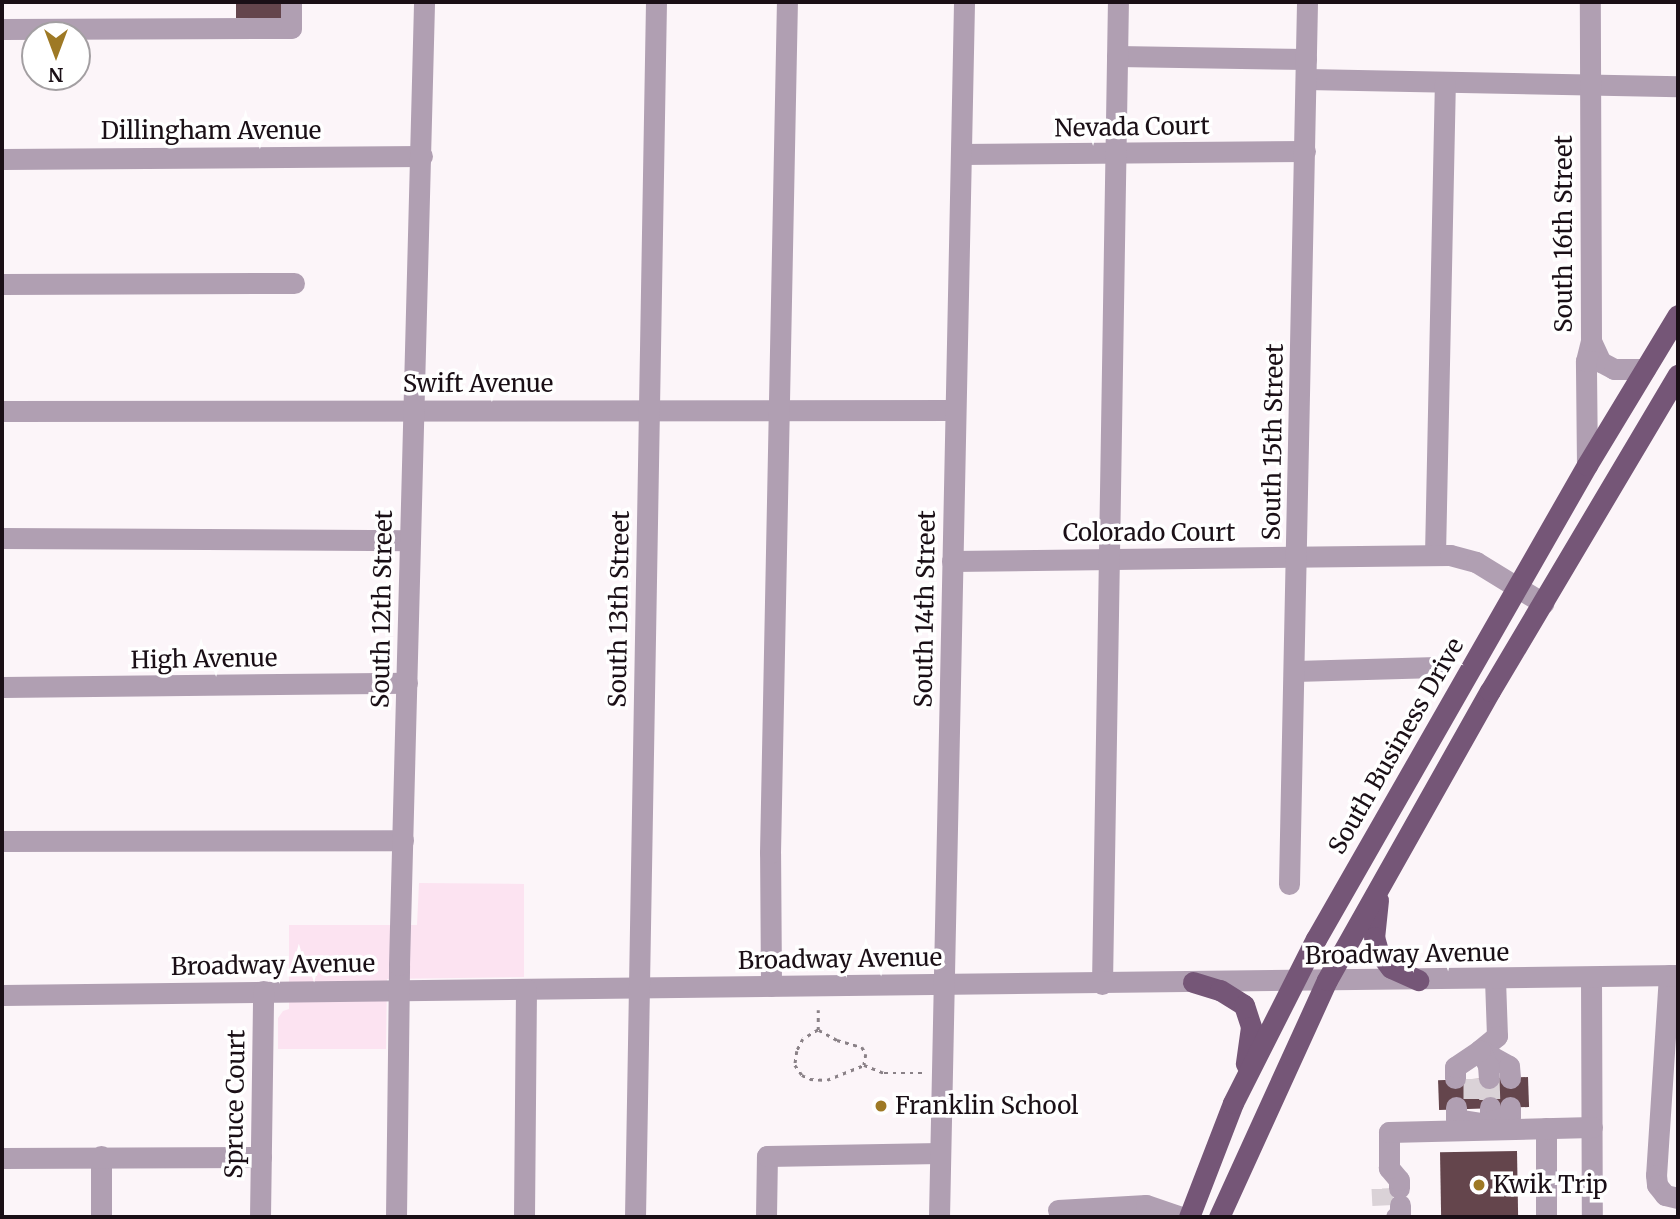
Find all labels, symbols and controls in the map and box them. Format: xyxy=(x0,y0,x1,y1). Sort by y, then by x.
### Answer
north arrow xyxy=(21,21,91,91)
text: N xyxy=(49,63,64,87)
street label: Nevada Court xyxy=(1054,111,1210,143)
street label: Dillingham Avenue xyxy=(101,117,321,145)
street label: South 16th Street xyxy=(1550,135,1578,333)
street label: South 15th Street xyxy=(1257,343,1289,541)
street label: Swift Avenue xyxy=(403,370,553,398)
street label: South 12th Street xyxy=(366,510,398,708)
street label: South 13th Street xyxy=(603,510,635,708)
street label: South 14th Street xyxy=(909,510,941,708)
street label: Colorado Court xyxy=(1063,519,1235,547)
street label: South Business Drive xyxy=(1322,633,1470,859)
street label: High Avenue xyxy=(130,643,278,675)
street label: Broadway Avenue xyxy=(1305,938,1509,970)
street label: Broadway Avenue xyxy=(738,943,942,975)
street label: Broadway Avenue xyxy=(171,949,375,981)
street label: Spruce Court xyxy=(219,1029,251,1179)
place label: Franklin School xyxy=(895,1092,1078,1120)
marker: Franklin School xyxy=(873,1098,889,1114)
place label: Kwik Trip xyxy=(1493,1171,1608,1199)
marker: Kwik Trip xyxy=(1471,1177,1487,1193)

